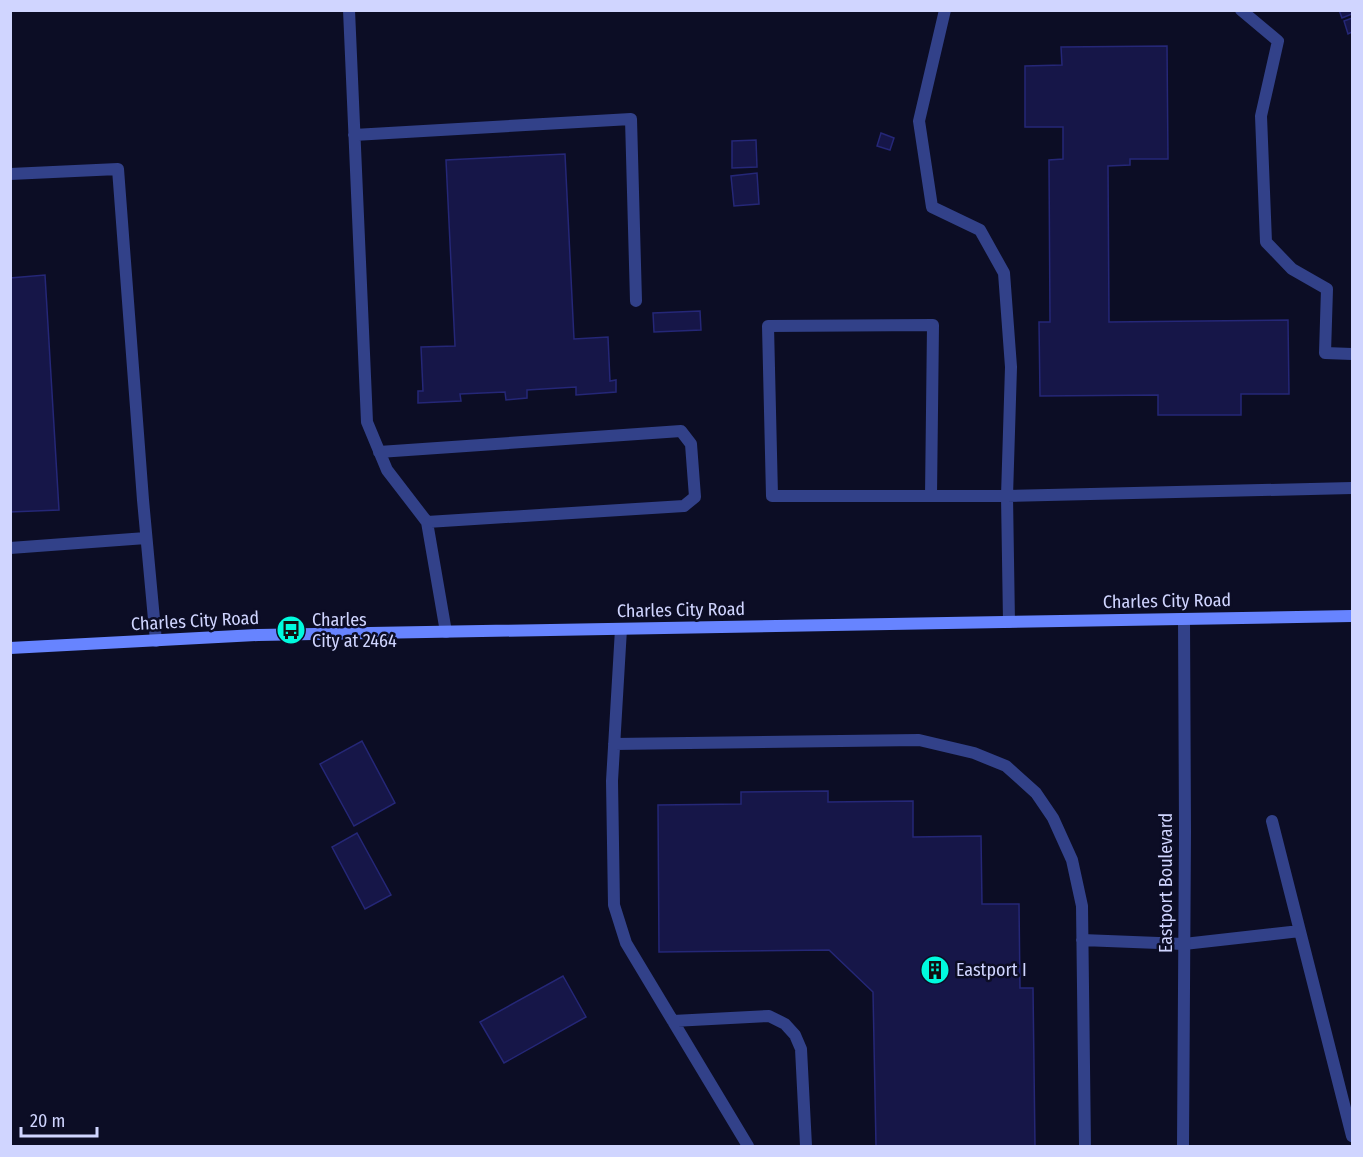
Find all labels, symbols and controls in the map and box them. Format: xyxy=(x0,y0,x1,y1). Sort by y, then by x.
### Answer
street label: Charles City Road xyxy=(1103,589,1231,613)
street label: Charles City Road xyxy=(617,598,745,622)
street label: Charles City Road xyxy=(130,607,260,635)
place label: Charles City at 2464 xyxy=(312,609,397,652)
bus stop icon: Charles City at 2464 xyxy=(275,614,307,646)
street label: Eastport Boulevard xyxy=(1155,813,1177,953)
building icon: Eastport I xyxy=(919,954,951,986)
place label: Eastport I xyxy=(956,959,1027,981)
scale bar xyxy=(21,1100,98,1138)
text: 20 m xyxy=(30,1110,65,1132)

